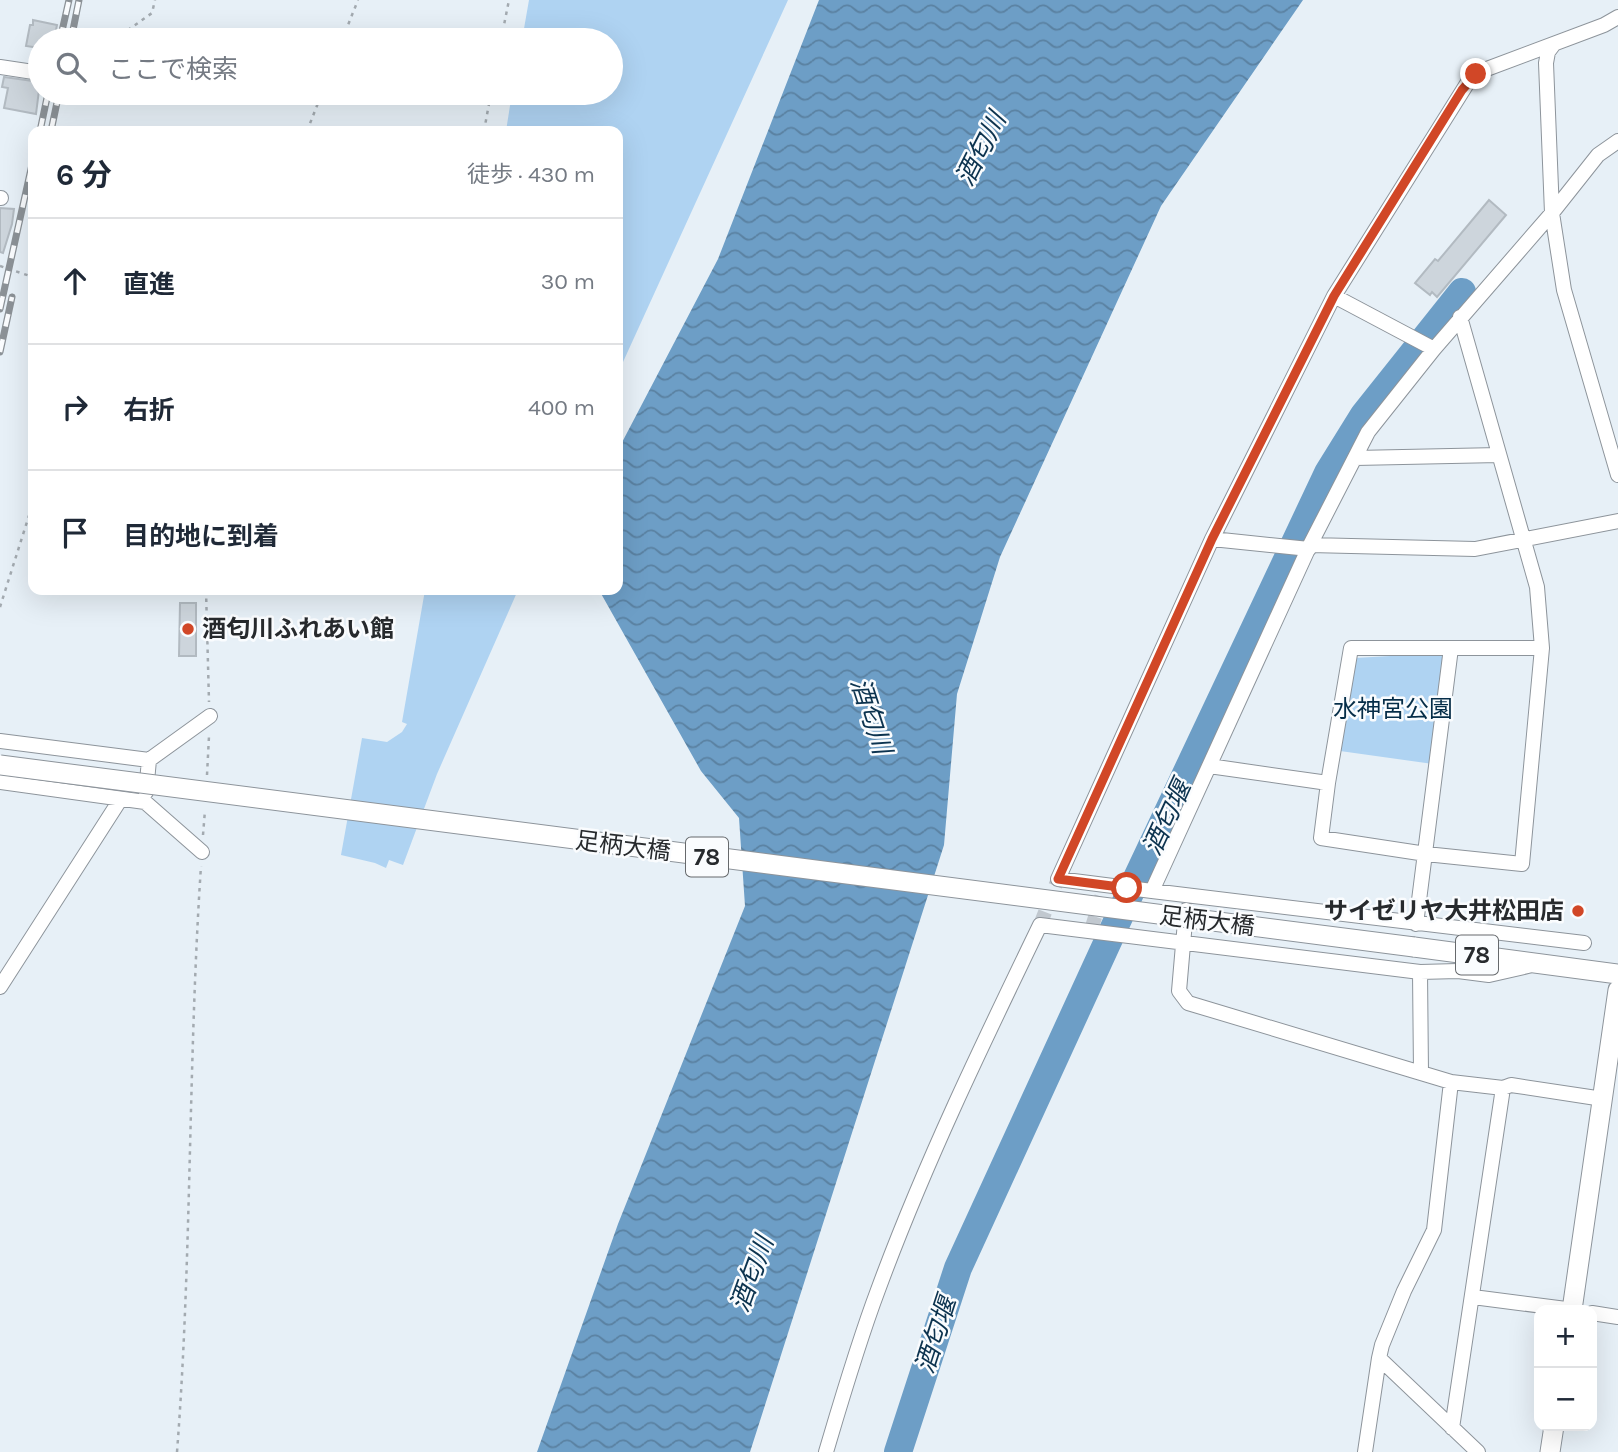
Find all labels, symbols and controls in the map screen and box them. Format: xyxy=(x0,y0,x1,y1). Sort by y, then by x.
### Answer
search box xyxy=(28,28,623,105)
icon: search xyxy=(52,48,90,86)
text: ここで検索 xyxy=(108,54,238,85)
route end xyxy=(1460,58,1491,89)
water label: 酒匂川 xyxy=(949,105,1014,191)
text: 6 分 xyxy=(56,157,112,193)
text: 徒歩 · 430 m xyxy=(467,161,595,188)
icon: ahead xyxy=(56,262,94,300)
text: 30 m xyxy=(541,268,595,295)
text: 直進 xyxy=(123,269,175,300)
icon: right xyxy=(56,388,94,426)
text: 400 m xyxy=(528,394,595,421)
text: 右折 xyxy=(123,395,175,426)
icon: arrive xyxy=(56,514,94,552)
text: 目的地に到着 xyxy=(123,521,279,552)
place label: 酒匂川ふれあい館 xyxy=(202,615,394,643)
marker: 酒匂川ふれあい館 xyxy=(180,621,196,637)
water label: 酒匂川 xyxy=(844,674,899,761)
park label: 水神宮公園 xyxy=(1333,695,1453,723)
water label: 酒匂堰 xyxy=(1136,772,1199,860)
street label: 足柄大橋 xyxy=(574,826,672,866)
road number: 78 xyxy=(686,838,728,876)
route start xyxy=(1111,872,1142,903)
place label: サイゼリヤ大井松田店 xyxy=(1324,897,1564,925)
street label: 足柄大橋 xyxy=(1158,901,1256,941)
marker: サイゼリヤ大井松田店 xyxy=(1570,903,1586,919)
road number: 78 xyxy=(1456,936,1498,974)
water label: 酒匂川 xyxy=(724,1229,781,1316)
water label: 酒匂堰 xyxy=(909,1289,964,1377)
map controls xyxy=(1534,1305,1597,1431)
button: + xyxy=(1534,1305,1597,1368)
button: − xyxy=(1534,1368,1597,1431)

